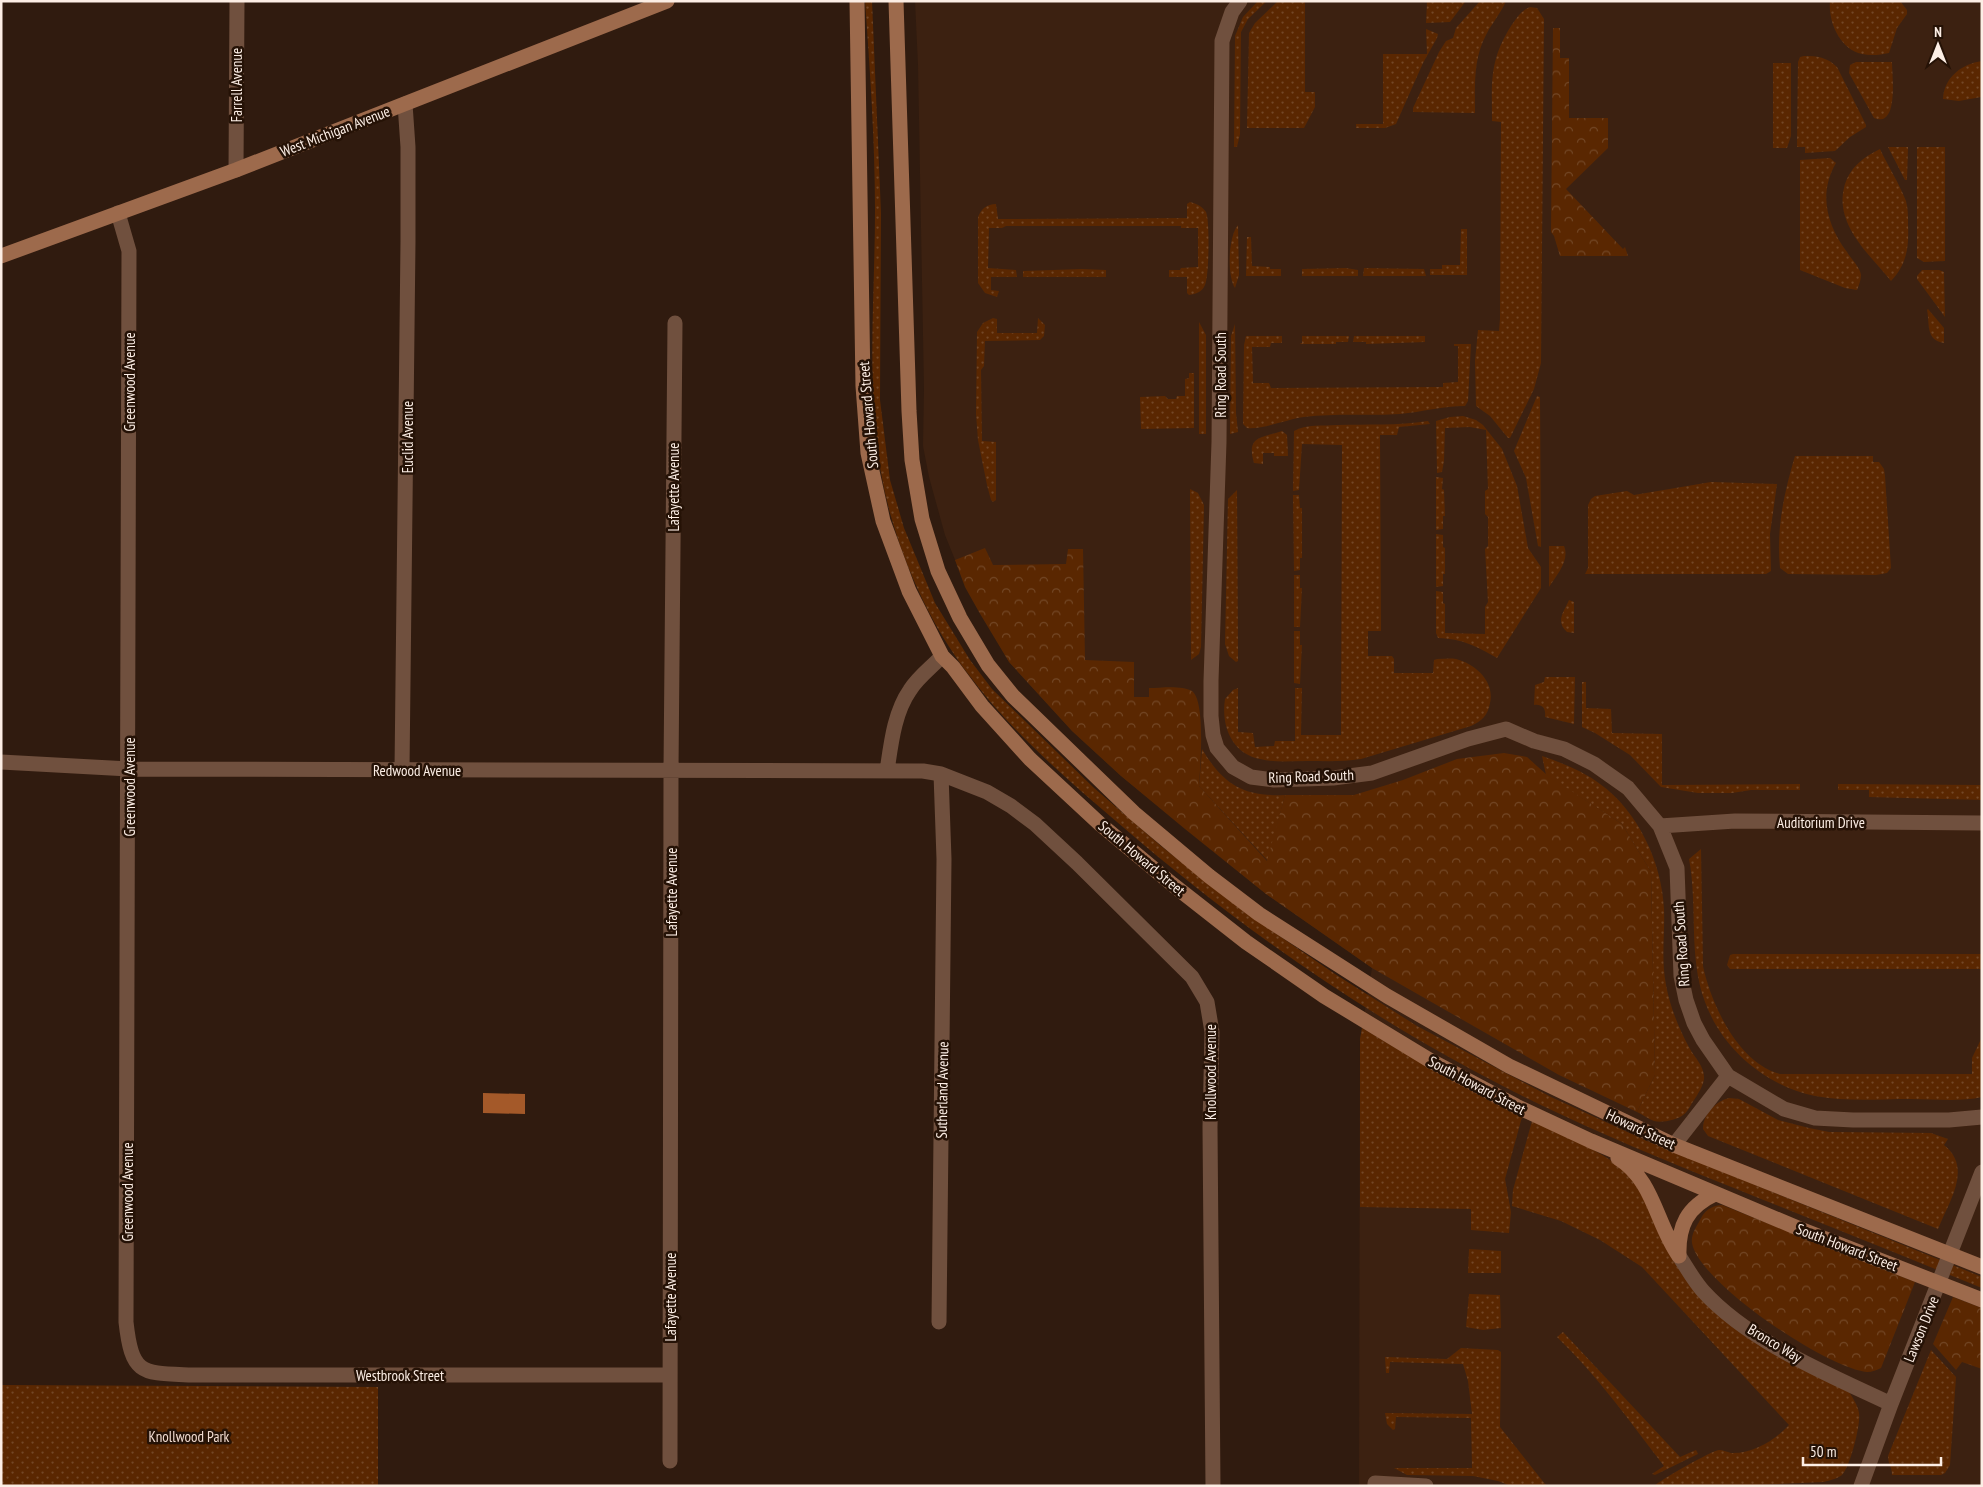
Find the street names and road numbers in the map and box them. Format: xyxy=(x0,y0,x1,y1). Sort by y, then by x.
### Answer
street label: Farrell Avenue xyxy=(227,48,246,122)
street label: West Michigan Avenue xyxy=(277,101,393,161)
street label: Greenwood Avenue xyxy=(120,332,139,432)
street label: Ring Road South xyxy=(1211,332,1230,418)
street label: South Howard Street xyxy=(854,361,882,469)
street label: Euclid Avenue xyxy=(398,401,417,473)
street label: Lafayette Avenue xyxy=(664,443,683,531)
street label: Greenwood Avenue xyxy=(120,737,139,837)
street label: Redwood Avenue xyxy=(373,761,461,780)
street label: Ring Road South xyxy=(1268,765,1354,787)
street label: Auditorium Drive xyxy=(1777,813,1865,832)
street label: South Howard Street xyxy=(1095,816,1189,900)
street label: Lafayette Avenue xyxy=(662,848,681,936)
street label: Ring Road South xyxy=(1669,901,1693,987)
street label: Knollwood Avenue xyxy=(1201,1024,1220,1120)
street label: Sutherland Avenue xyxy=(932,1041,952,1139)
street label: South Howard Street xyxy=(1425,1051,1529,1119)
street label: Howard Street xyxy=(1603,1105,1679,1153)
street label: Greenwood Avenue xyxy=(118,1142,137,1242)
street label: South Howard Street xyxy=(1793,1219,1901,1275)
street label: Lafayette Avenue xyxy=(661,1253,680,1341)
street label: Lawson Drive xyxy=(1899,1293,1943,1365)
street label: Bronco Way xyxy=(1744,1319,1806,1367)
street label: Westbrook Street xyxy=(356,1366,444,1385)

